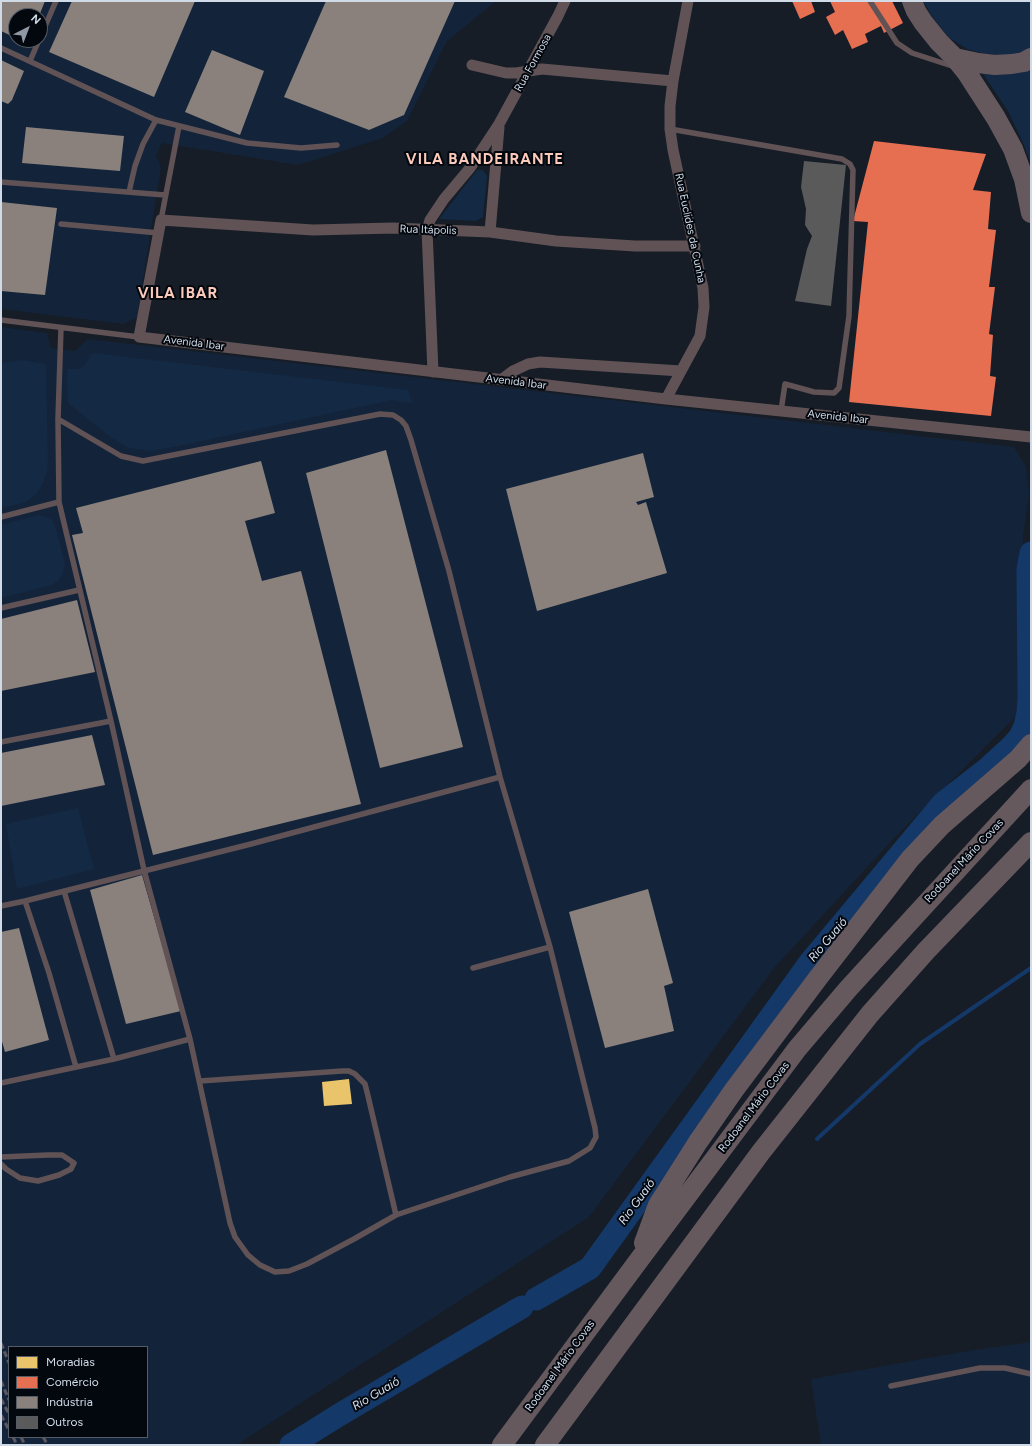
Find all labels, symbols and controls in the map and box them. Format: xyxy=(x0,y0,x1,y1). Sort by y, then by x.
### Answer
north arrow xyxy=(8,8,48,48)
text: N xyxy=(28,12,43,27)
street label: Rua Formosa xyxy=(512,32,554,94)
district label: VILA BANDEIRANTE xyxy=(406,151,564,169)
street label: Rua Euclides da Cunha xyxy=(672,172,708,284)
street label: Rua Itápolis xyxy=(399,222,457,238)
district label: VILA IBAR xyxy=(138,285,218,303)
street label: Avenida Ibar xyxy=(163,333,225,353)
street label: Avenida Ibar xyxy=(485,372,547,392)
street label: Avenida Ibar xyxy=(807,407,869,427)
street label: Rodoanel Mário Covas xyxy=(922,816,1006,906)
water label: Rio Guaió xyxy=(805,915,851,965)
street label: Rodoanel Mário Covas xyxy=(716,1059,792,1155)
water label: Rio Guaió xyxy=(616,1176,658,1228)
street label: Rodoanel Mário Covas xyxy=(522,1318,598,1414)
legend xyxy=(8,1346,148,1438)
text: Moradias xyxy=(46,1355,95,1369)
water label: Rio Guaió xyxy=(350,1374,402,1414)
text: Comércio xyxy=(46,1375,99,1389)
text: Indústria xyxy=(46,1395,93,1409)
text: Outros xyxy=(46,1415,83,1429)

